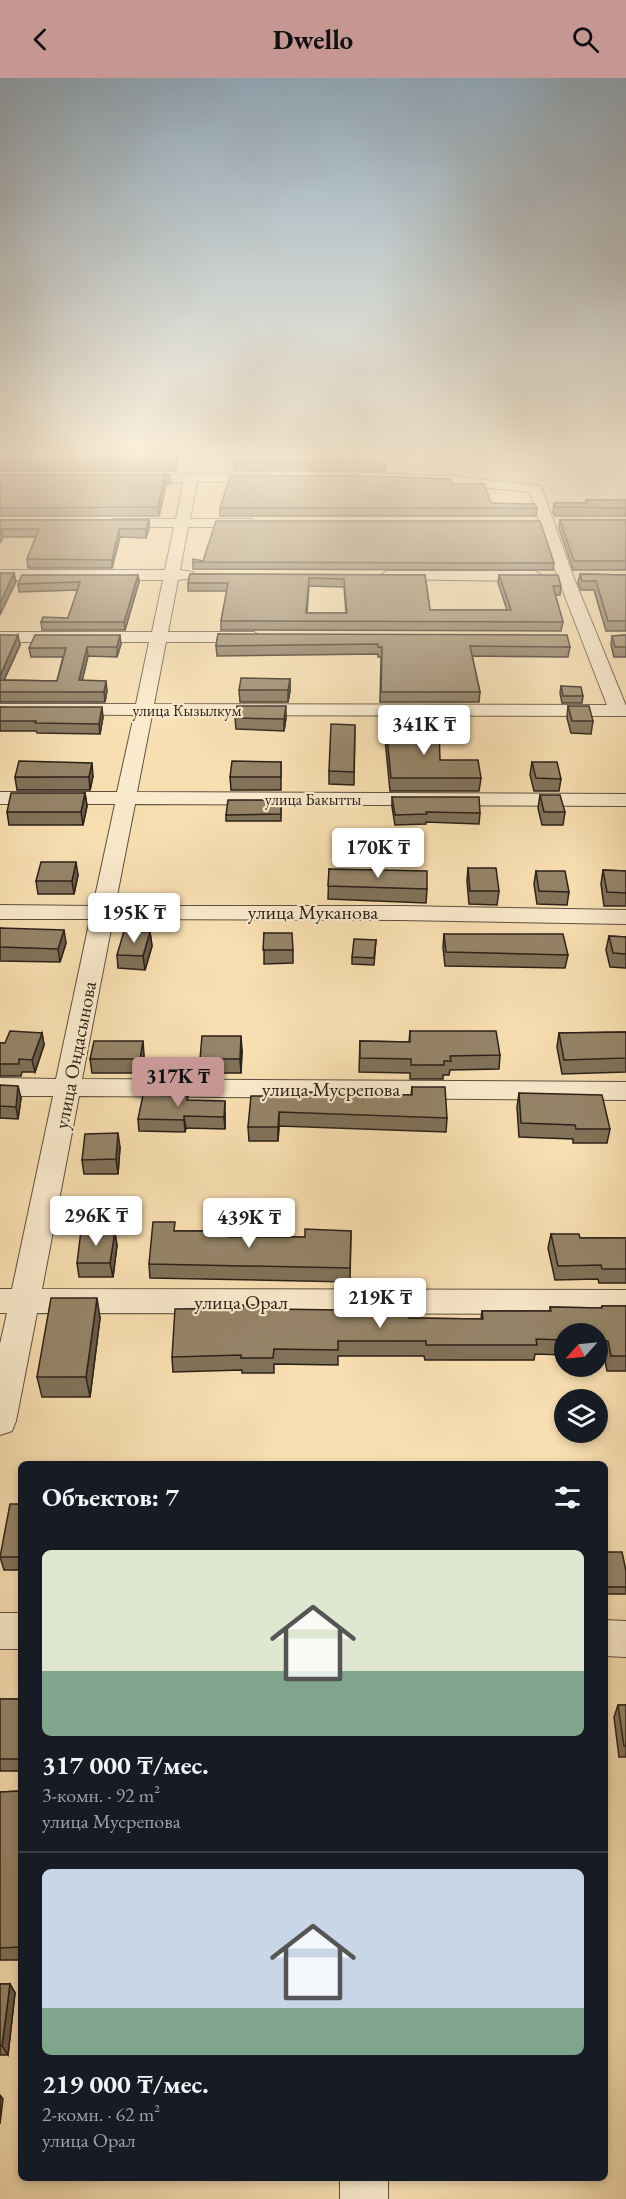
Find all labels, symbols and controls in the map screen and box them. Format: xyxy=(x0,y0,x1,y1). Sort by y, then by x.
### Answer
text: Dwello xyxy=(273,22,353,57)
icon: back xyxy=(24,23,57,56)
icon: search xyxy=(569,23,602,56)
street label: улица Кызылкум xyxy=(132,700,242,721)
pin: 341K ₸ xyxy=(375,705,473,756)
text: 341K ₸ xyxy=(392,711,456,737)
street label: улица Бакытты xyxy=(265,789,362,810)
pin: 170K ₸ xyxy=(329,828,427,879)
text: 170K ₸ xyxy=(346,834,410,860)
pin: 195K ₸ xyxy=(85,893,183,944)
text: 195K ₸ xyxy=(102,899,166,925)
street label: улица Муканова xyxy=(248,899,378,925)
street label: улица Ондасынова xyxy=(48,979,102,1131)
pin: 317K ₸ xyxy=(129,1057,227,1108)
text: 317K ₸ xyxy=(146,1063,210,1089)
street label: улица Мусрепова xyxy=(262,1076,400,1102)
pin: 296K ₸ xyxy=(47,1196,145,1247)
pin: 439K ₸ xyxy=(200,1198,298,1249)
text: 296K ₸ xyxy=(64,1202,128,1228)
text: 439K ₸ xyxy=(217,1204,281,1230)
pin: 219K ₸ xyxy=(331,1278,429,1329)
text: 219K ₸ xyxy=(348,1284,412,1310)
street label: улица Орал xyxy=(194,1289,288,1315)
north arrow xyxy=(554,1323,608,1377)
map controls xyxy=(554,1323,608,1443)
button: layers xyxy=(554,1389,608,1443)
text: Объектов: 7 xyxy=(42,1480,179,1514)
icon: filters xyxy=(551,1481,584,1514)
icon: home xyxy=(259,1589,367,1697)
text: 317 000 ₸/мес. xyxy=(42,1748,209,1782)
text: 3-комн. · 92 m² xyxy=(42,1782,160,1808)
text: улица Мусрепова xyxy=(42,1808,181,1834)
icon: home xyxy=(259,1908,367,2016)
text: 219 000 ₸/мес. xyxy=(42,2067,209,2101)
text: 2-комн. · 62 m² xyxy=(42,2101,160,2127)
text: улица Орал xyxy=(42,2127,136,2153)

